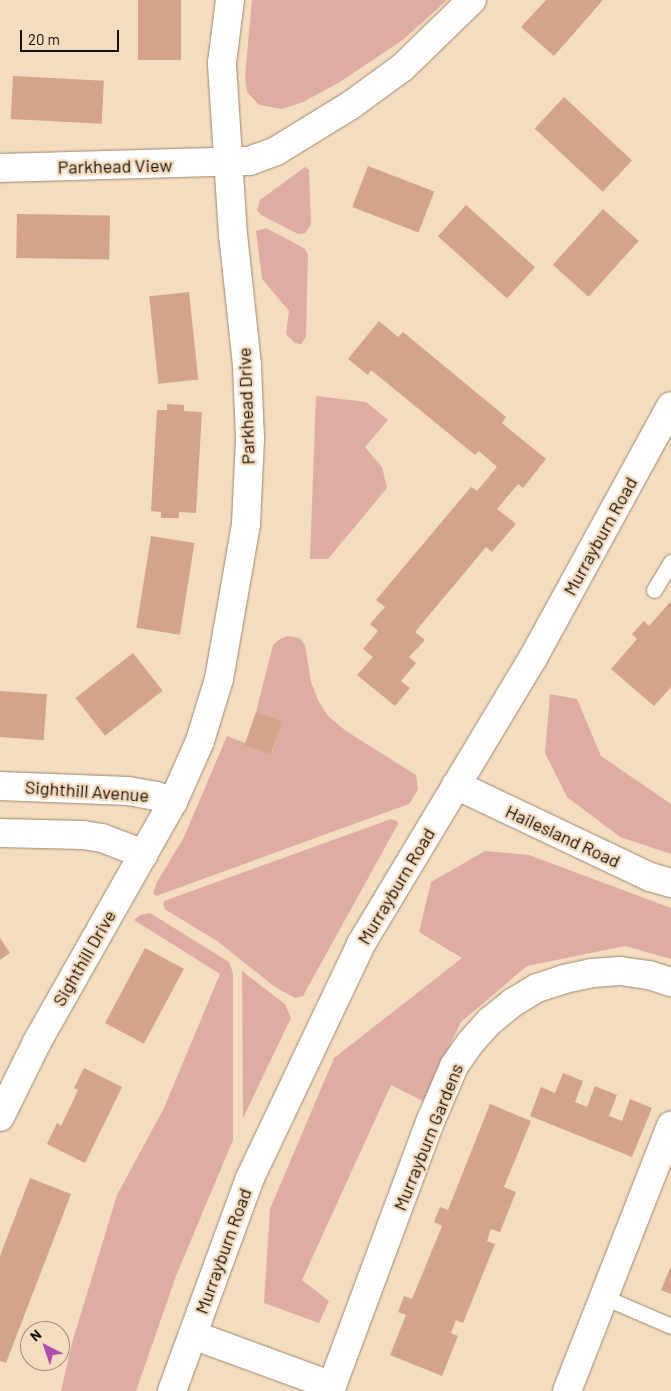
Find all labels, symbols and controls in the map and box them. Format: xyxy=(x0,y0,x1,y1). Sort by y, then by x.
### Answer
scale bar xyxy=(22,20,121,52)
text: 20 m xyxy=(28,30,60,48)
street label: Parkhead View xyxy=(58,154,172,178)
street label: Parkhead Drive xyxy=(233,347,259,465)
street label: Murrayburn Road xyxy=(559,473,641,599)
street label: Sighthill Avenue xyxy=(24,776,150,806)
street label: Hailesland Road xyxy=(502,800,624,872)
street label: Murrayburn Road xyxy=(353,824,439,948)
street label: Sighthill Drive xyxy=(48,906,120,1010)
street label: Murrayburn Gardens xyxy=(389,1060,467,1214)
street label: Murrayburn Road xyxy=(190,1185,256,1317)
north arrow xyxy=(20,1321,70,1371)
text: N xyxy=(26,1326,45,1345)

